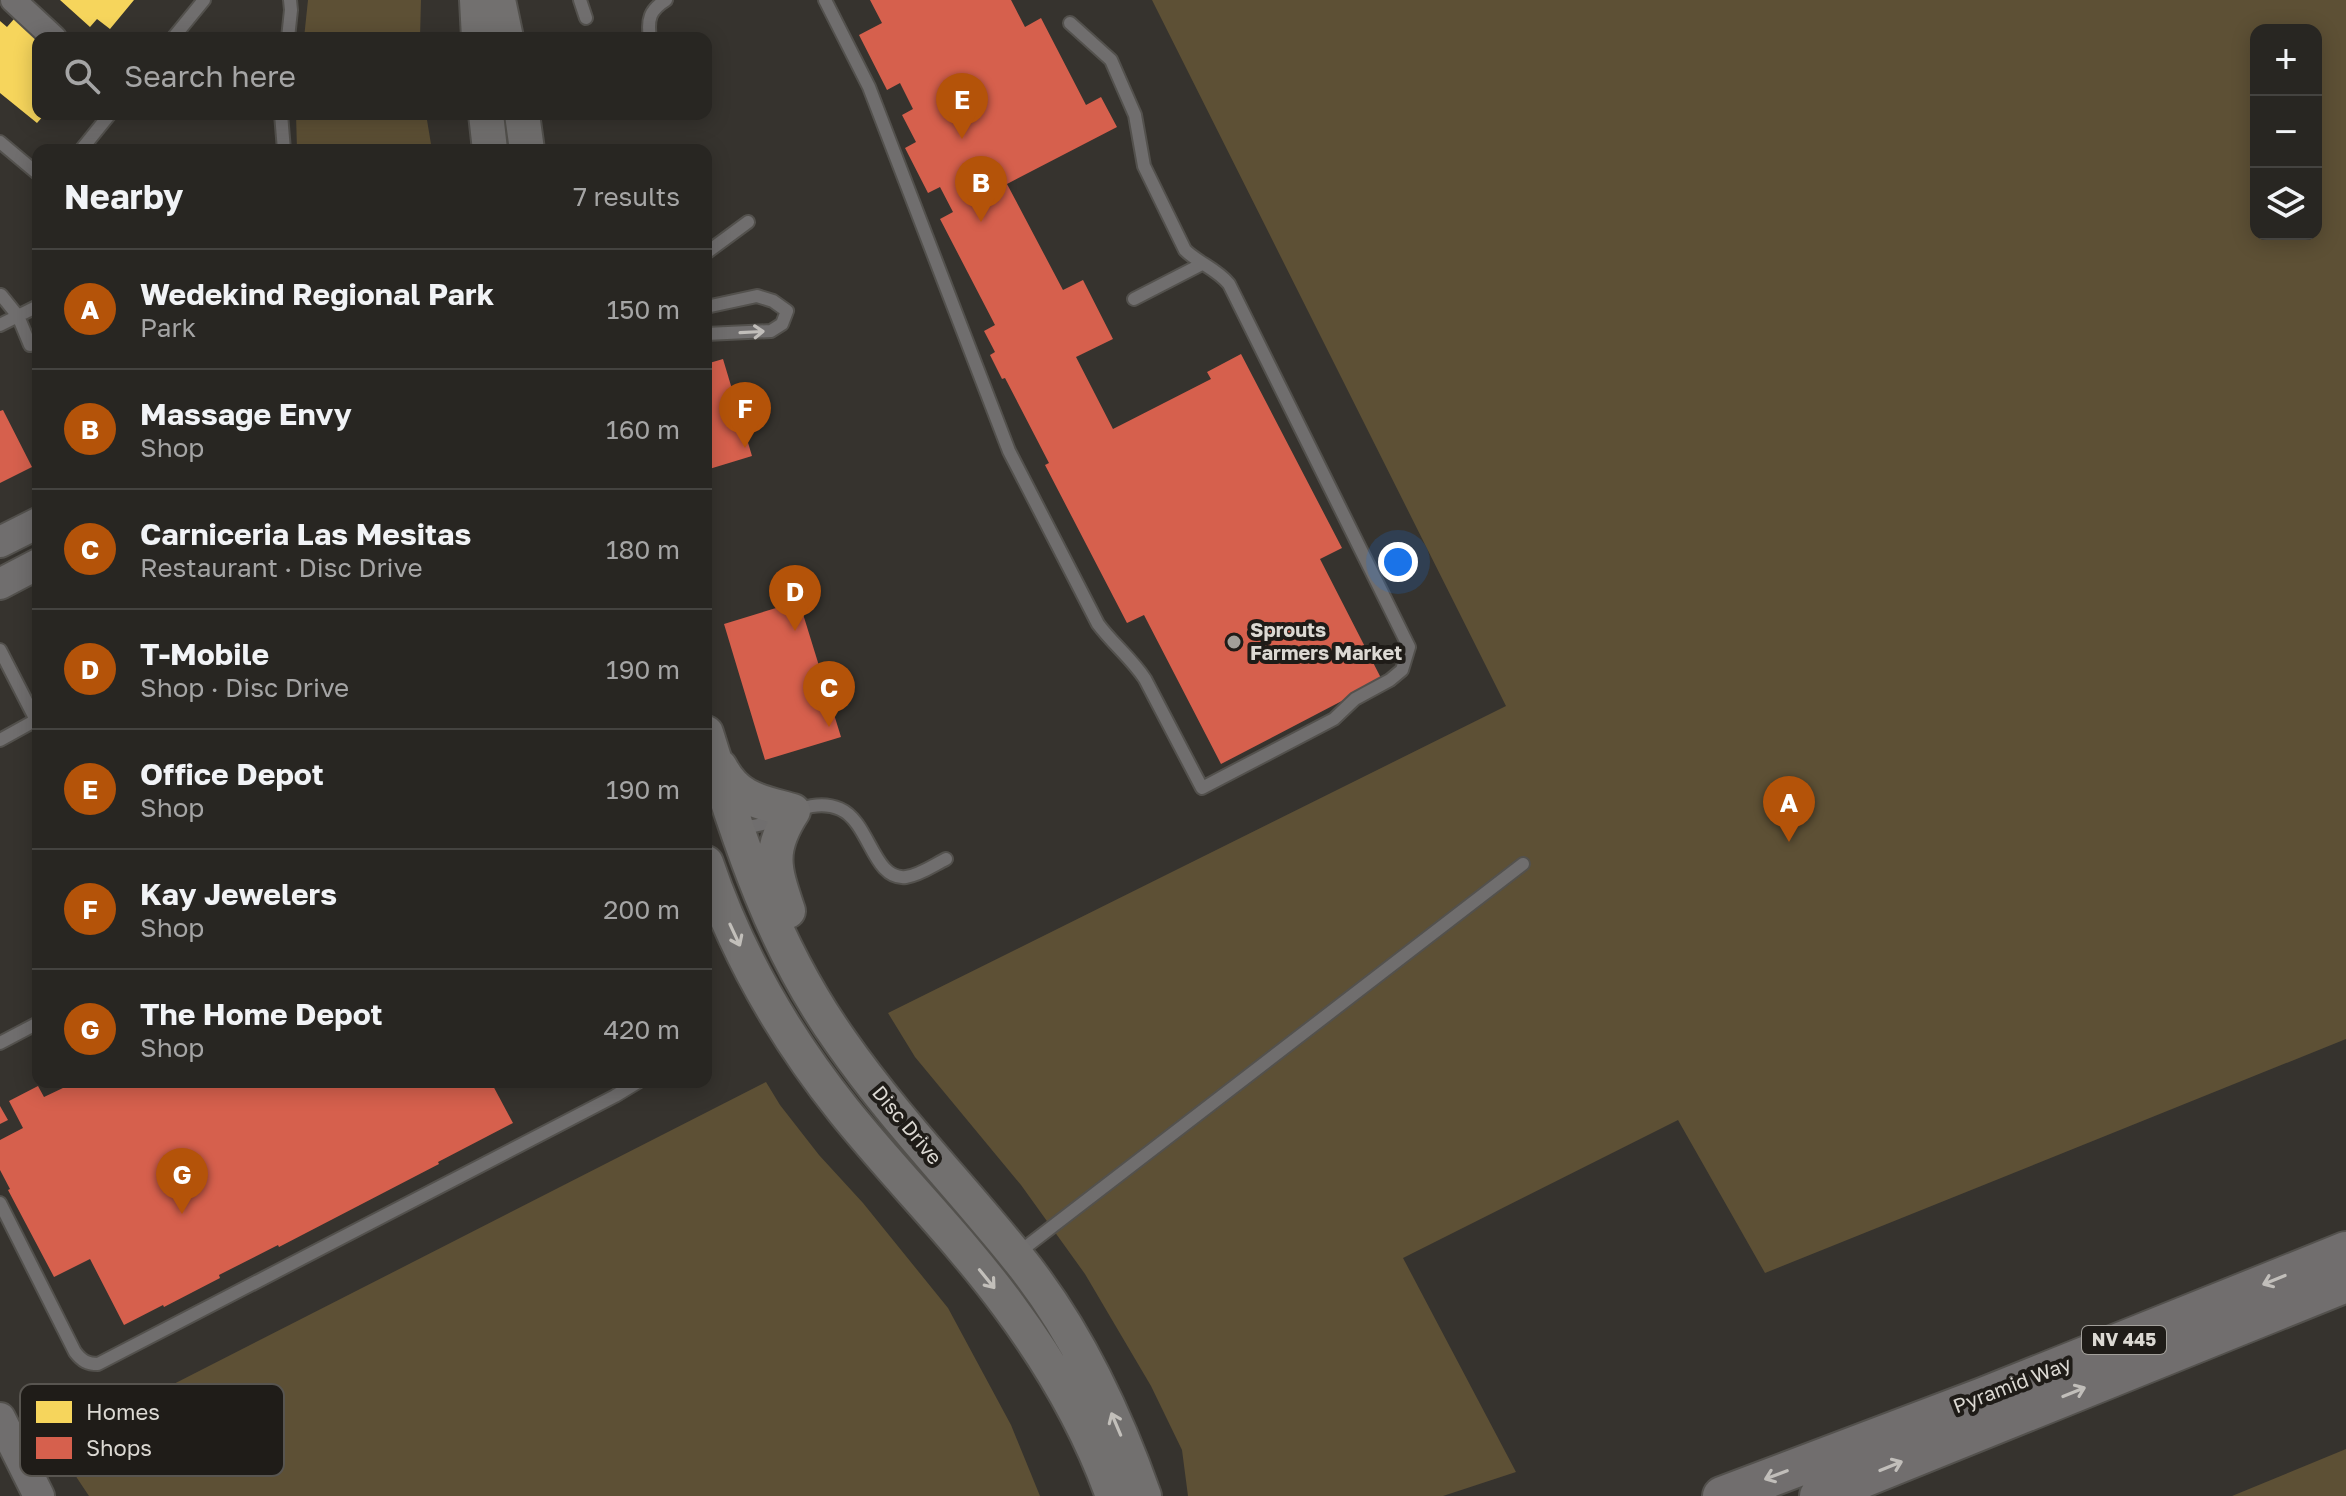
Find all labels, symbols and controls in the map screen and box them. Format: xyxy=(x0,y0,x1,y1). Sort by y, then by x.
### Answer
map controls xyxy=(2250,24,2322,240)
button: + xyxy=(2250,24,2322,96)
search box xyxy=(32,32,712,120)
icon: search xyxy=(60,54,104,98)
text: Search here xyxy=(124,58,296,94)
pin: E xyxy=(936,73,988,139)
button: − xyxy=(2250,96,2322,168)
pin: B xyxy=(955,156,1007,222)
button: layers xyxy=(2250,168,2322,240)
text: Nearby xyxy=(64,176,184,216)
text: 7 results xyxy=(573,181,680,212)
text: Wedekind Regional Park xyxy=(140,276,494,312)
text: A xyxy=(81,294,99,325)
text: 150 m xyxy=(607,294,680,325)
text: Park xyxy=(140,312,196,343)
one-way arrow xyxy=(738,324,765,339)
pin: F xyxy=(719,382,771,448)
text: Massage Envy xyxy=(140,396,352,432)
text: B xyxy=(81,414,99,445)
text: 160 m xyxy=(606,414,680,445)
text: Shop xyxy=(140,432,204,463)
text: Carniceria Las Mesitas xyxy=(140,516,471,552)
text: C xyxy=(81,534,99,565)
text: 180 m xyxy=(606,534,680,565)
your location xyxy=(1378,542,1418,582)
text: Restaurant · Disc Drive xyxy=(140,552,423,583)
pin: D xyxy=(769,565,821,631)
place label: Sprouts Farmers Market xyxy=(1250,617,1402,664)
marker: Sprouts Farmers Market xyxy=(1225,633,1243,651)
text: T-Mobile xyxy=(140,636,269,672)
text: D xyxy=(81,654,99,685)
text: 190 m xyxy=(606,654,680,685)
pin: C xyxy=(803,661,855,727)
text: Shop · Disc Drive xyxy=(140,672,349,703)
text: Office Depot xyxy=(140,756,324,792)
text: E xyxy=(82,774,98,805)
text: 190 m xyxy=(606,774,680,805)
pin: A xyxy=(1763,776,1815,842)
text: Shop xyxy=(140,792,204,823)
text: Kay Jewelers xyxy=(140,876,337,912)
text: F xyxy=(82,894,98,925)
text: 200 m xyxy=(603,894,680,925)
text: Shop xyxy=(140,912,204,943)
one-way arrow xyxy=(728,923,743,947)
text: The Home Depot xyxy=(140,996,383,1032)
text: G xyxy=(80,1014,100,1045)
text: 420 m xyxy=(603,1014,680,1045)
text: Shop xyxy=(140,1032,204,1063)
street label: Disc Drive xyxy=(868,1080,948,1169)
pin: G xyxy=(156,1148,208,1214)
one-way arrow xyxy=(979,1268,996,1289)
one-way arrow xyxy=(2262,1274,2287,1289)
road number: NV 445 xyxy=(2082,1326,2166,1354)
street label: Pyramid Way xyxy=(1949,1351,2074,1418)
legend xyxy=(20,1384,284,1476)
one-way arrow xyxy=(2061,1384,2086,1398)
text: Homes xyxy=(86,1398,160,1425)
one-way arrow xyxy=(1107,1412,1122,1436)
text: Shops xyxy=(86,1434,152,1461)
one-way arrow xyxy=(1878,1458,1903,1473)
one-way arrow xyxy=(1764,1469,1789,1483)

